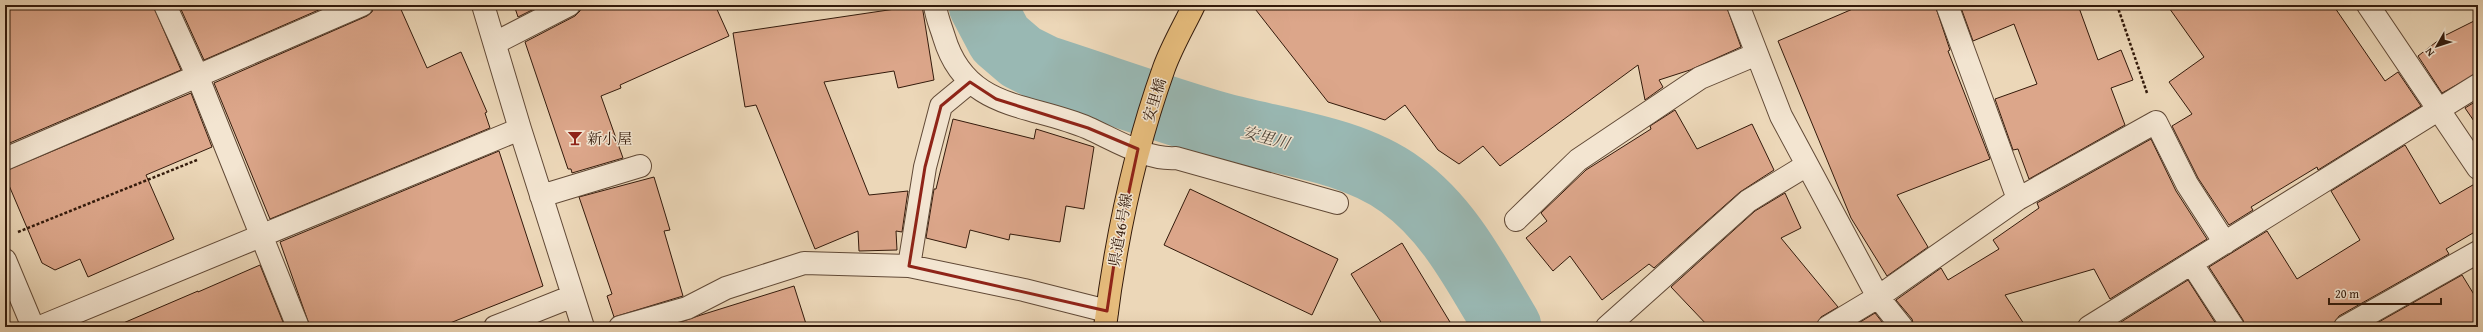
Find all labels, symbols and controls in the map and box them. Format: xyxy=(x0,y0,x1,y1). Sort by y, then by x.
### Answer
north arrow xyxy=(2417,26,2457,66)
text: N xyxy=(2420,44,2438,60)
street label: 安里橋 xyxy=(1137,75,1171,125)
water label: 安里川 xyxy=(1240,119,1294,155)
place label: 新小屋 xyxy=(587,128,632,149)
bar icon: 新小屋 xyxy=(566,129,584,147)
street label: 県道46号線 xyxy=(1103,192,1137,268)
scale bar xyxy=(2329,280,2441,306)
text: 20 m xyxy=(2335,285,2359,302)

